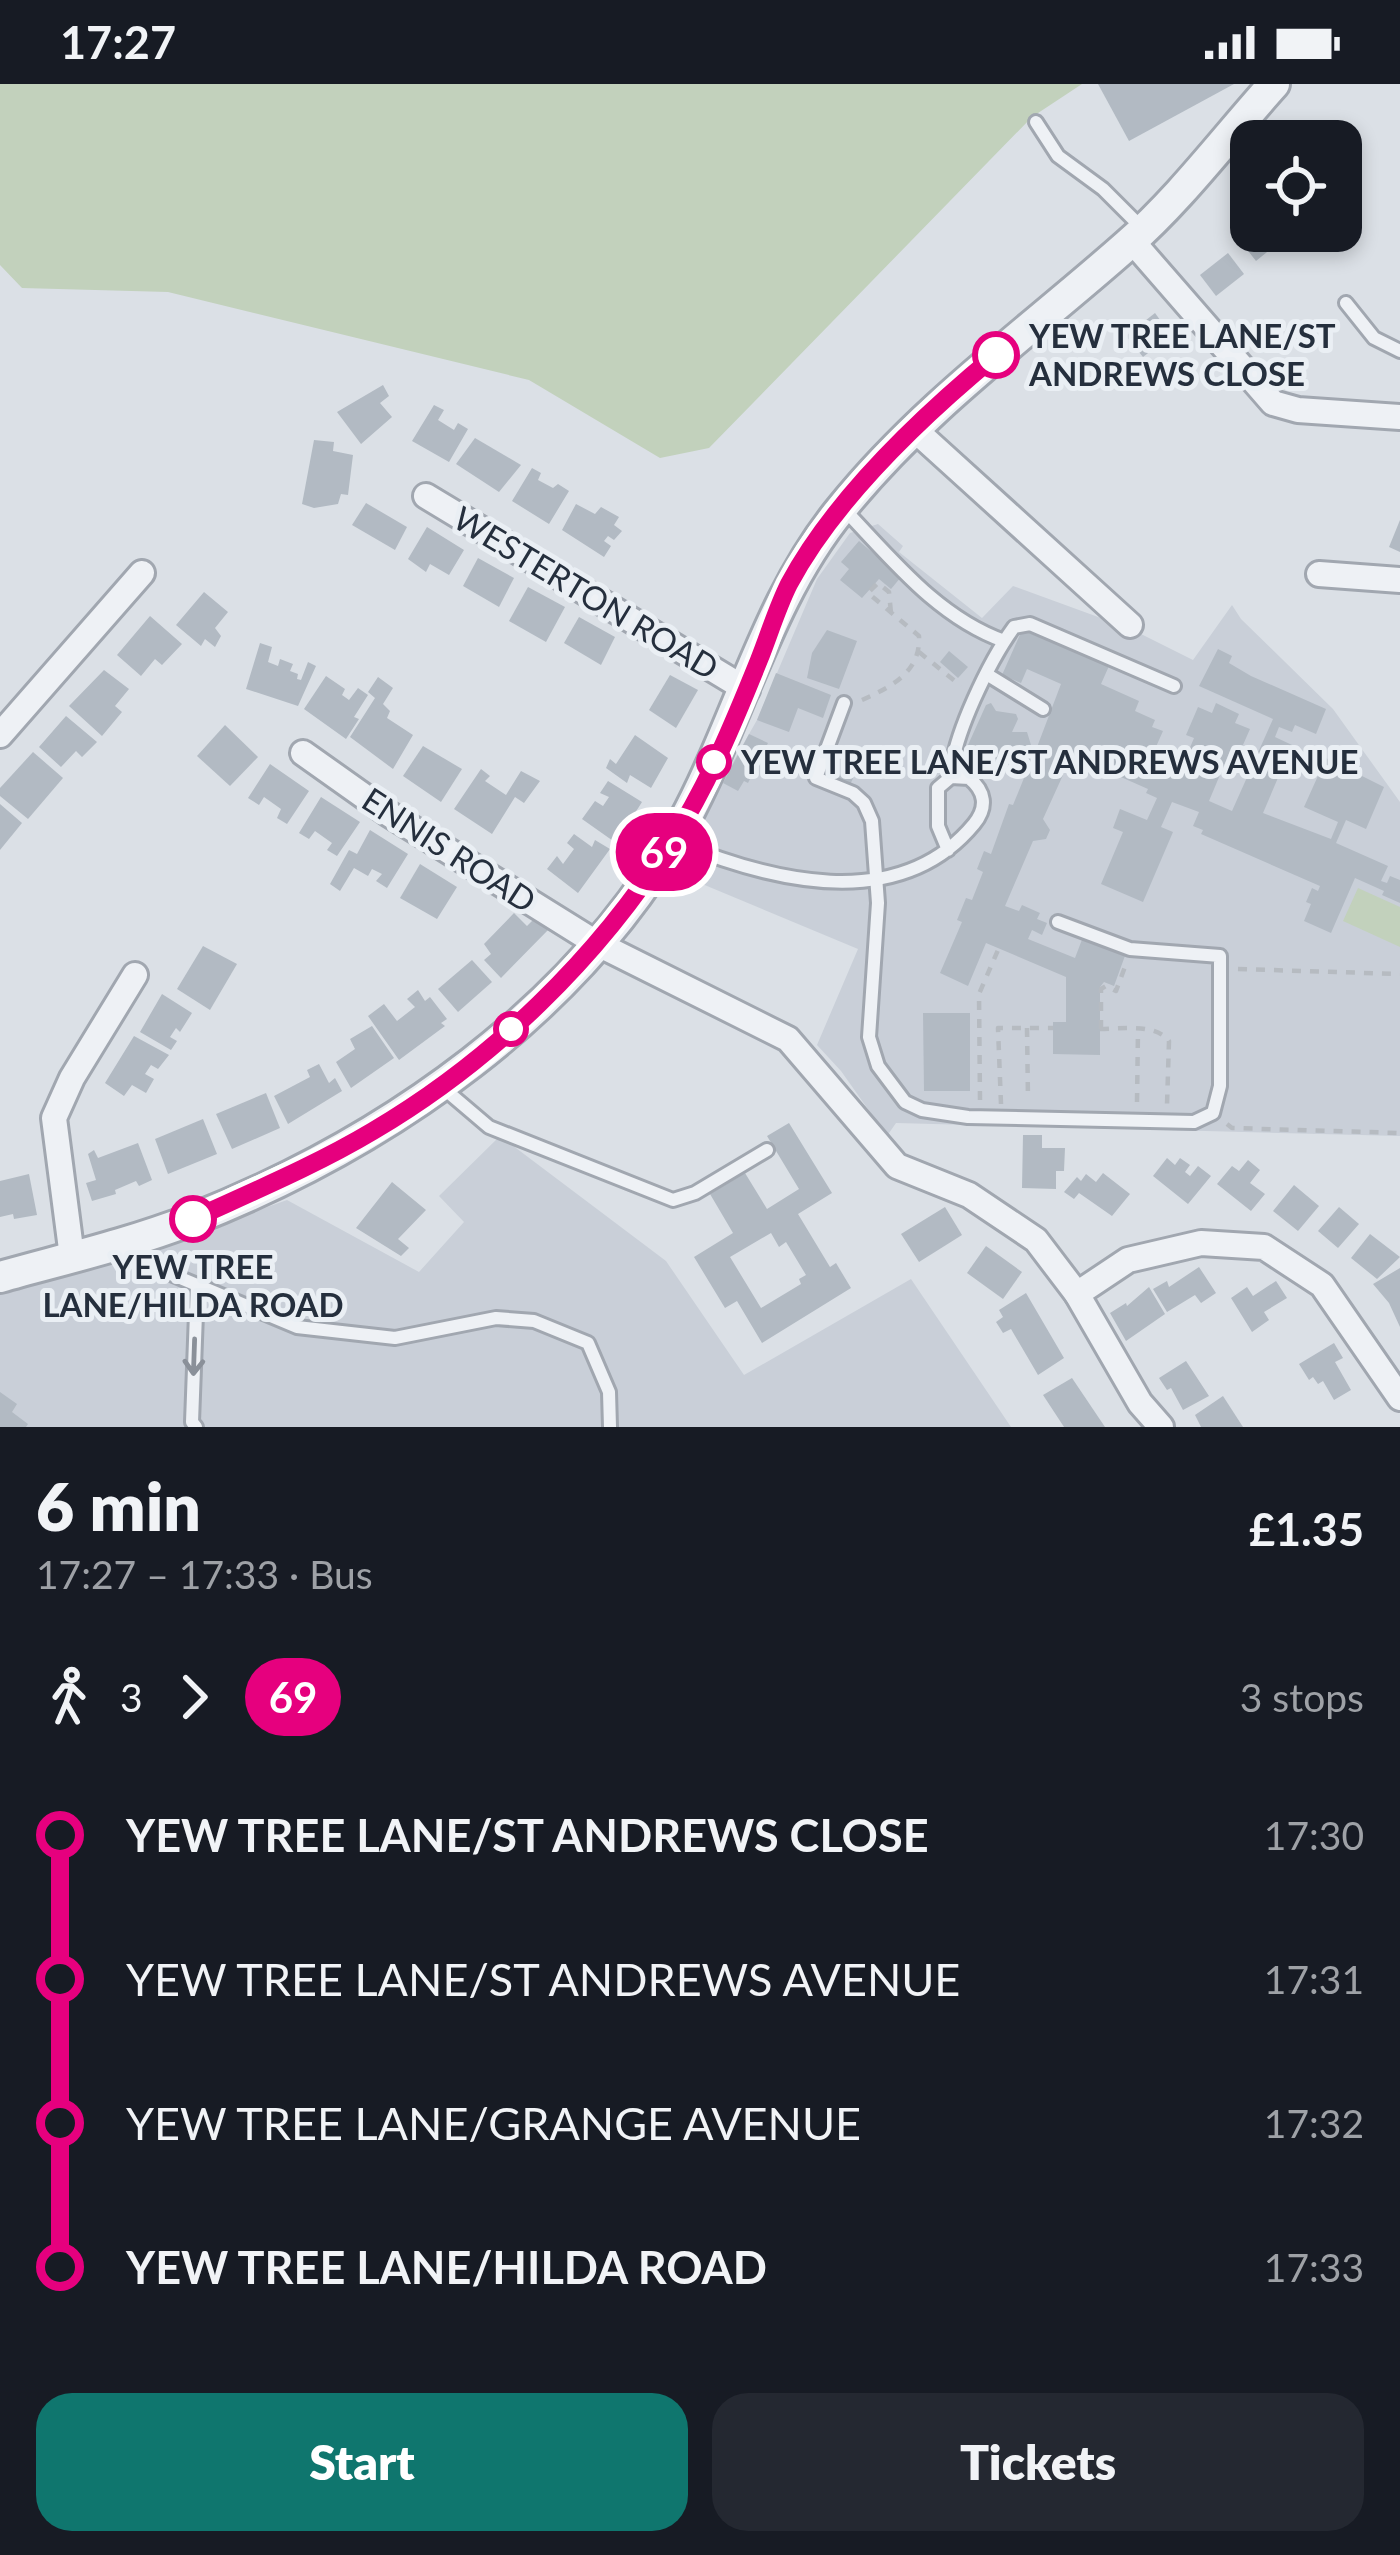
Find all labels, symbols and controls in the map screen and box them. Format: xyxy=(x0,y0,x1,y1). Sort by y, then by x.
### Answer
text: 17:27 xyxy=(60,15,176,69)
map controls xyxy=(1230,120,1362,252)
button: locate xyxy=(1230,120,1362,252)
place label: YEW TREE LANE/ST ANDREWS CLOSE xyxy=(1028,315,1336,393)
marker: YEW TREE LANE/ST ANDREWS CLOSE xyxy=(974,333,1018,377)
street label: WESTERTON ROAD xyxy=(447,497,726,687)
place label: YEW TREE LANE/ST ANDREWS AVENUE xyxy=(740,741,1358,781)
marker: YEW TREE LANE/ST ANDREWS AVENUE xyxy=(698,746,730,778)
street label: ENNIS ROAD xyxy=(355,778,544,920)
line badge: 69 xyxy=(610,813,718,891)
text: 69 xyxy=(640,827,688,877)
unlabelled marker xyxy=(495,1013,527,1045)
marker: YEW TREE LANE/HILDA ROAD xyxy=(171,1197,215,1241)
place label: YEW TREE LANE/HILDA ROAD xyxy=(42,1246,344,1324)
one-way arrow xyxy=(182,1337,205,1376)
text: 6 min xyxy=(36,1466,201,1545)
text: £1.35 xyxy=(1249,1502,1364,1556)
text: 17:27 – 17:33 · Bus xyxy=(36,1551,373,1597)
icon: walk xyxy=(36,1664,102,1730)
icon: forward xyxy=(161,1664,227,1730)
text: 69 xyxy=(269,1672,317,1722)
text: 3 xyxy=(120,1674,143,1720)
text: 3 stops xyxy=(1240,1674,1364,1720)
text: YEW TREE LANE/ST ANDREWS CLOSE xyxy=(126,1808,929,1862)
text: 17:30 xyxy=(1264,1812,1364,1858)
text: YEW TREE LANE/ST ANDREWS AVENUE xyxy=(126,1952,960,2006)
text: 17:31 xyxy=(1264,1956,1364,2002)
text: YEW TREE LANE/GRANGE AVENUE xyxy=(126,2096,861,2150)
text: 17:32 xyxy=(1264,2100,1364,2146)
text: YEW TREE LANE/HILDA ROAD xyxy=(126,2240,767,2294)
text: 17:33 xyxy=(1264,2244,1364,2290)
button: Start xyxy=(36,2393,688,2531)
button: Tickets xyxy=(712,2393,1364,2531)

